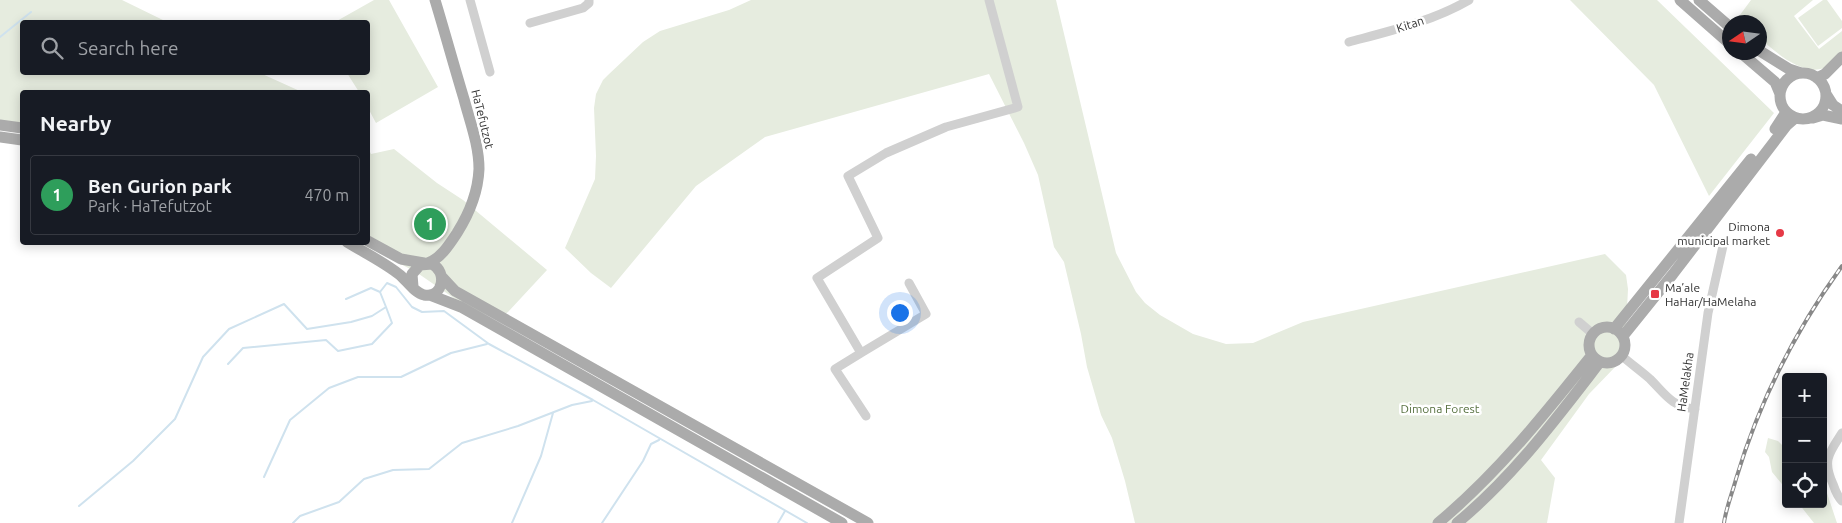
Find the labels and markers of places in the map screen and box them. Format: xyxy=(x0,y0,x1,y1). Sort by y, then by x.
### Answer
pin: 1 xyxy=(414,205,446,243)
place label: Dimona municipal market xyxy=(1677,220,1770,247)
marker: Dimona municipal market xyxy=(1774,227,1786,239)
place label: Ma’ale HaHar/HaMelaha xyxy=(1665,281,1757,308)
marker: Ma’ale HaHar/HaMelaha xyxy=(1649,288,1661,300)

